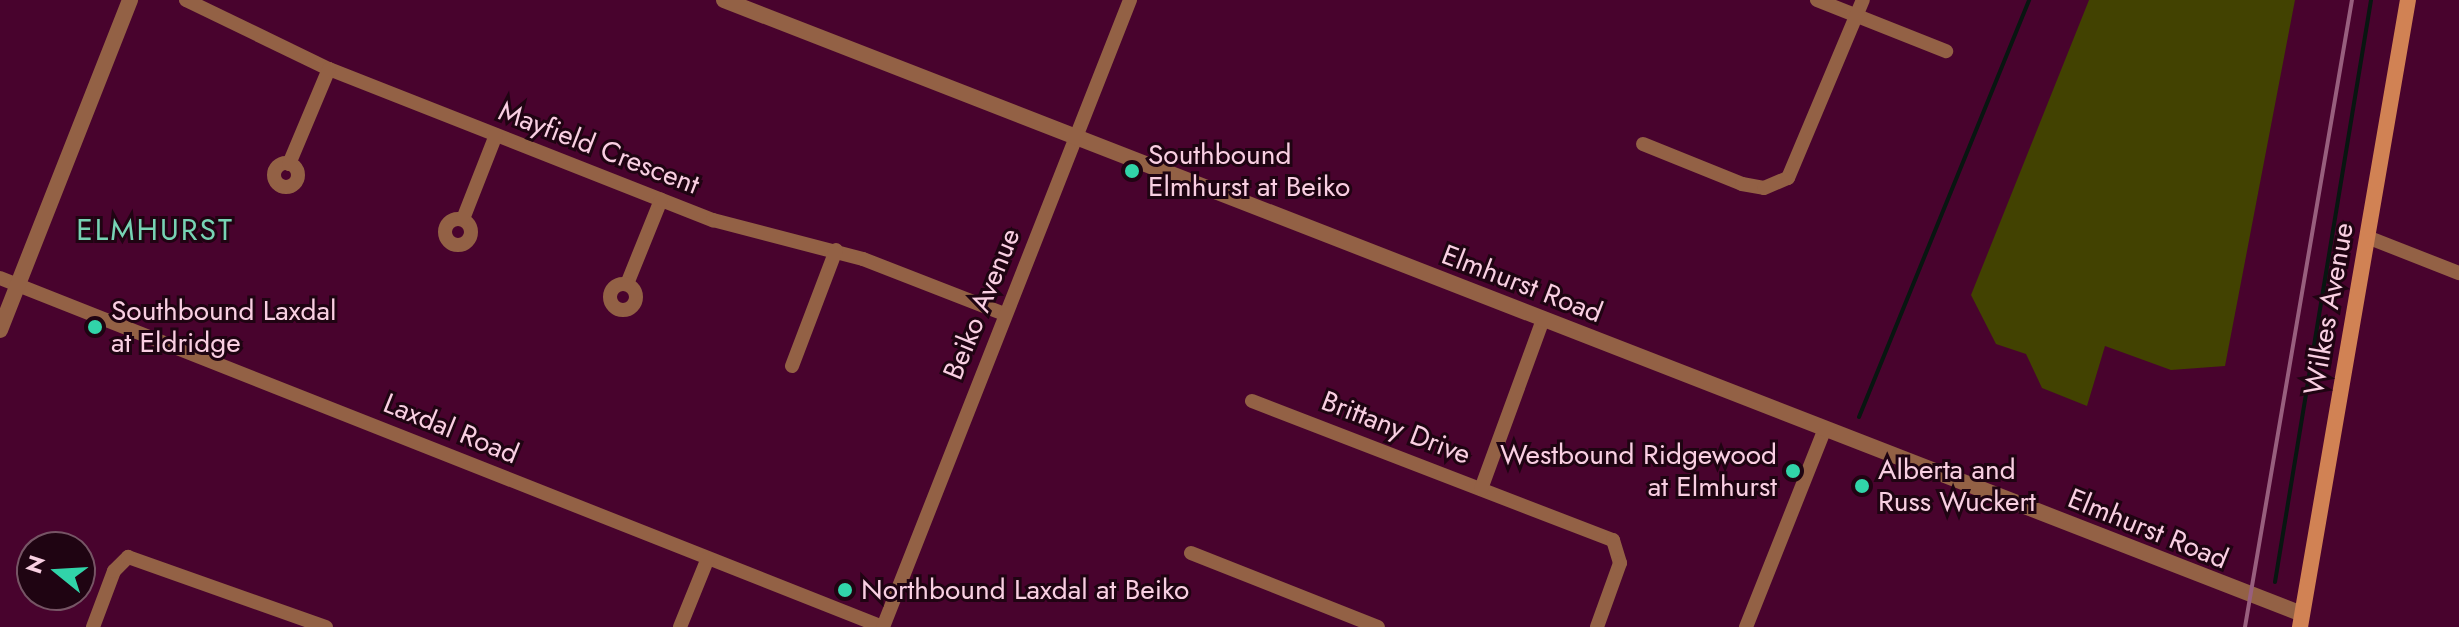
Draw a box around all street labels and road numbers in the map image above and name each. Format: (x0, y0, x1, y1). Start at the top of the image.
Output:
street label: Mayfield Crescent (494, 94, 704, 202)
street label: Wilkes Avenue (2297, 220, 2361, 398)
street label: Beiko Avenue (936, 223, 1028, 385)
street label: Elmhurst Road (1437, 238, 1607, 330)
street label: Brittany Drive (1317, 384, 1475, 472)
street label: Laxdal Road (379, 387, 523, 471)
street label: Elmhurst Road (2063, 482, 2233, 576)

